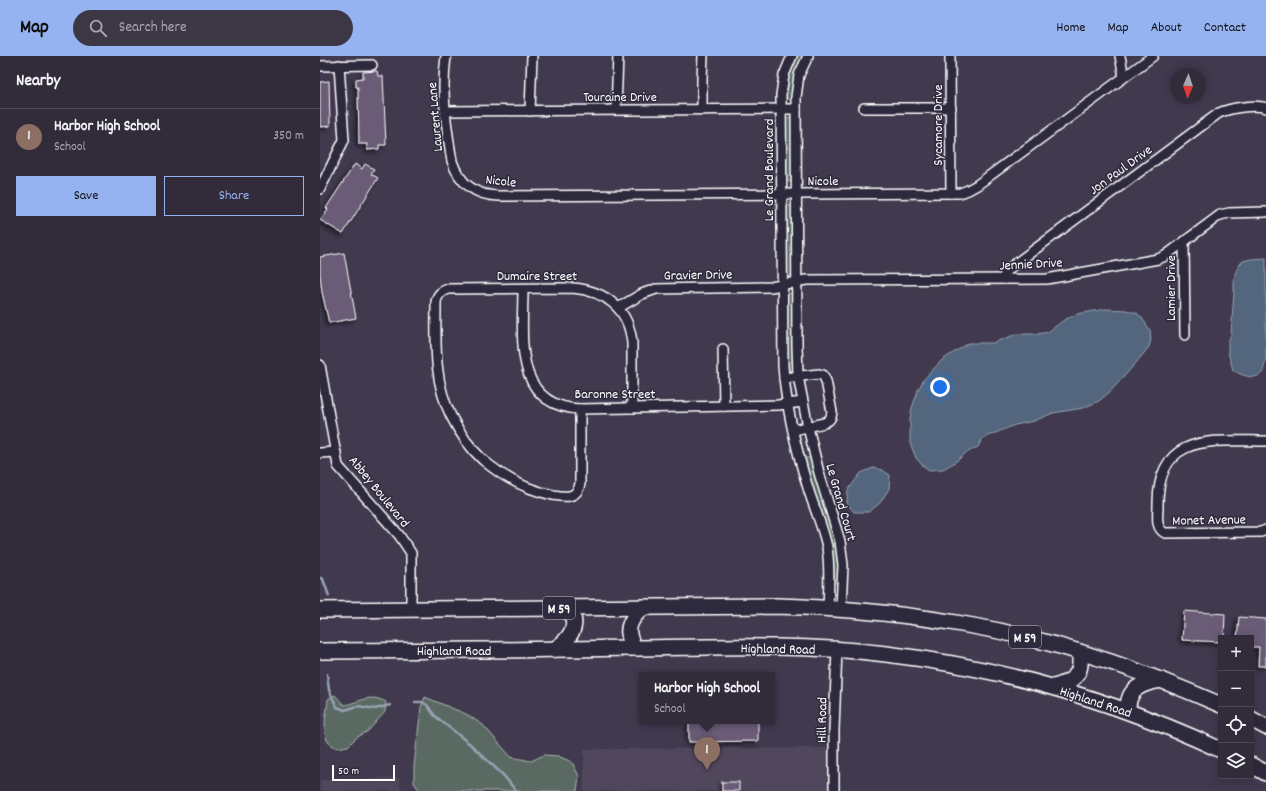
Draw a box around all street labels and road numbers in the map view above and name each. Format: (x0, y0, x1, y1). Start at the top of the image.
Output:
street label: Laurent Lane (423, 81, 449, 152)
street label: Sycamore Drive (929, 84, 949, 166)
street label: Touraine Drive (583, 88, 657, 108)
street label: Le Grand Boulevard (760, 119, 780, 221)
street label: Jon Paul Drive (1086, 141, 1157, 200)
street label: Nicole (484, 170, 517, 194)
street label: Nicole (808, 172, 838, 192)
street label: Jennie Drive (999, 253, 1063, 277)
street label: Lamier Drive (1162, 255, 1182, 321)
street label: Gravier Drive (663, 265, 733, 287)
street label: Dumaire Street (497, 267, 577, 287)
street label: Baronne Street (575, 385, 655, 405)
street label: Abbey Boulevard (343, 452, 414, 533)
street label: Le Grand Court (819, 461, 861, 544)
street label: Monet Avenue (1172, 510, 1246, 532)
road number: M 59 (543, 597, 575, 619)
road number: M 59 (1009, 626, 1041, 648)
street label: Highland Road (740, 639, 815, 661)
street label: Highland Road (417, 642, 491, 662)
street label: Highland Road (1057, 682, 1134, 724)
street label: Hill Road (813, 697, 833, 743)

